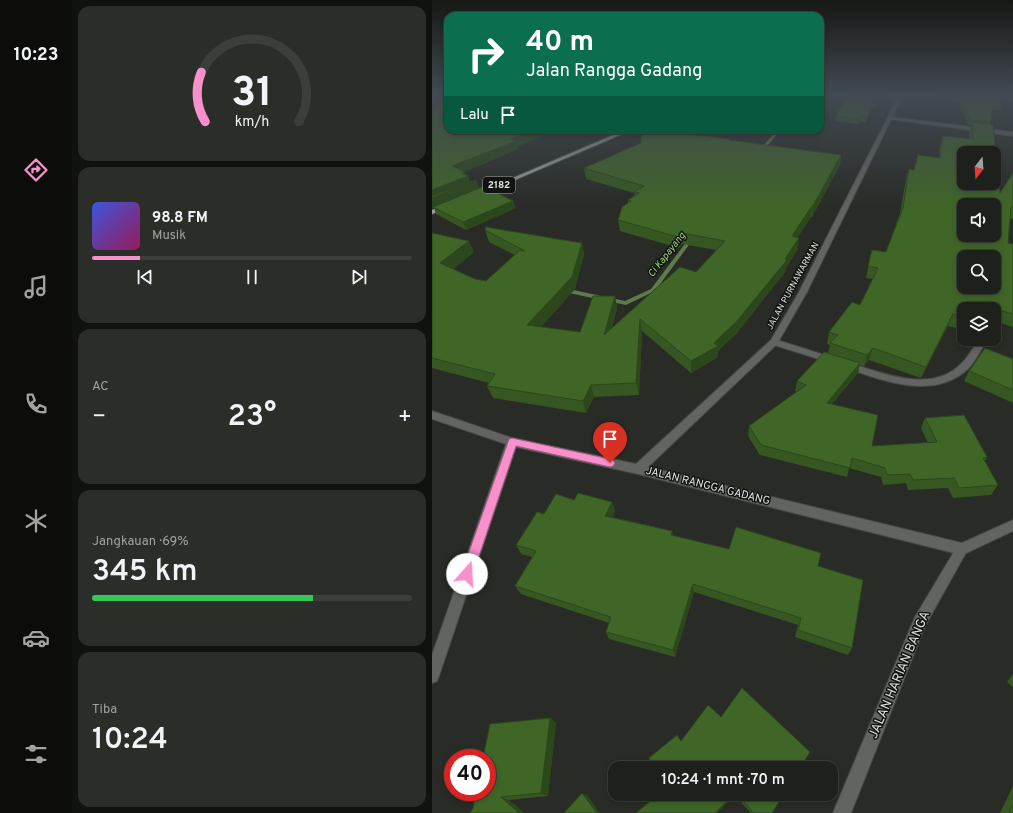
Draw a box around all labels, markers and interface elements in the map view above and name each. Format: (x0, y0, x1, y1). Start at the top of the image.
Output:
text: 40 m (526, 25, 594, 61)
icon: right (460, 28, 512, 80)
text: 10:23 (13, 44, 59, 67)
text: Jalan Rangga Gadang (526, 60, 702, 83)
text: 31 (231, 68, 273, 121)
icon: arrive (497, 104, 519, 126)
text: Lalu (460, 106, 489, 125)
text: km/h (235, 112, 269, 130)
north arrow (957, 146, 1001, 190)
map controls (957, 146, 1001, 346)
icon: directions (22, 156, 50, 184)
road number: 2182 (483, 177, 515, 193)
button: sound (957, 198, 1001, 242)
text: 98.8 FM (152, 209, 208, 228)
text: Musik (152, 228, 186, 244)
water label: Ci Kapayang (645, 229, 689, 280)
street label: JALAN PURNAWARMAN (764, 240, 822, 332)
button: search (957, 250, 1001, 294)
icon: previous (134, 266, 156, 288)
icon: pause (241, 266, 263, 288)
icon: next (348, 266, 370, 288)
icon: music (22, 273, 50, 301)
button: layers (957, 302, 1001, 346)
text: AC (92, 379, 109, 395)
icon: phone (22, 390, 50, 418)
text: 23° (228, 399, 276, 436)
text: − (92, 404, 106, 431)
text: + (398, 404, 412, 431)
pin (593, 422, 627, 463)
icon: arrive (599, 428, 621, 450)
street label: JALAN RANGGA GADANG (644, 464, 772, 508)
icon: climate (22, 507, 50, 535)
text: Jangkauan · 69% (92, 534, 189, 550)
position arrow (446, 553, 488, 595)
text: 345 km (92, 554, 197, 591)
street label: JALAN HARIAN BANGA (866, 609, 934, 741)
icon: car (22, 624, 50, 652)
text: Tiba (92, 702, 117, 718)
text: 10:24 (92, 722, 168, 759)
icon: filters (22, 740, 50, 768)
speed limit sign: 40 (444, 749, 496, 801)
text: 10:24 · 1 mnt · 70 m (661, 771, 785, 790)

